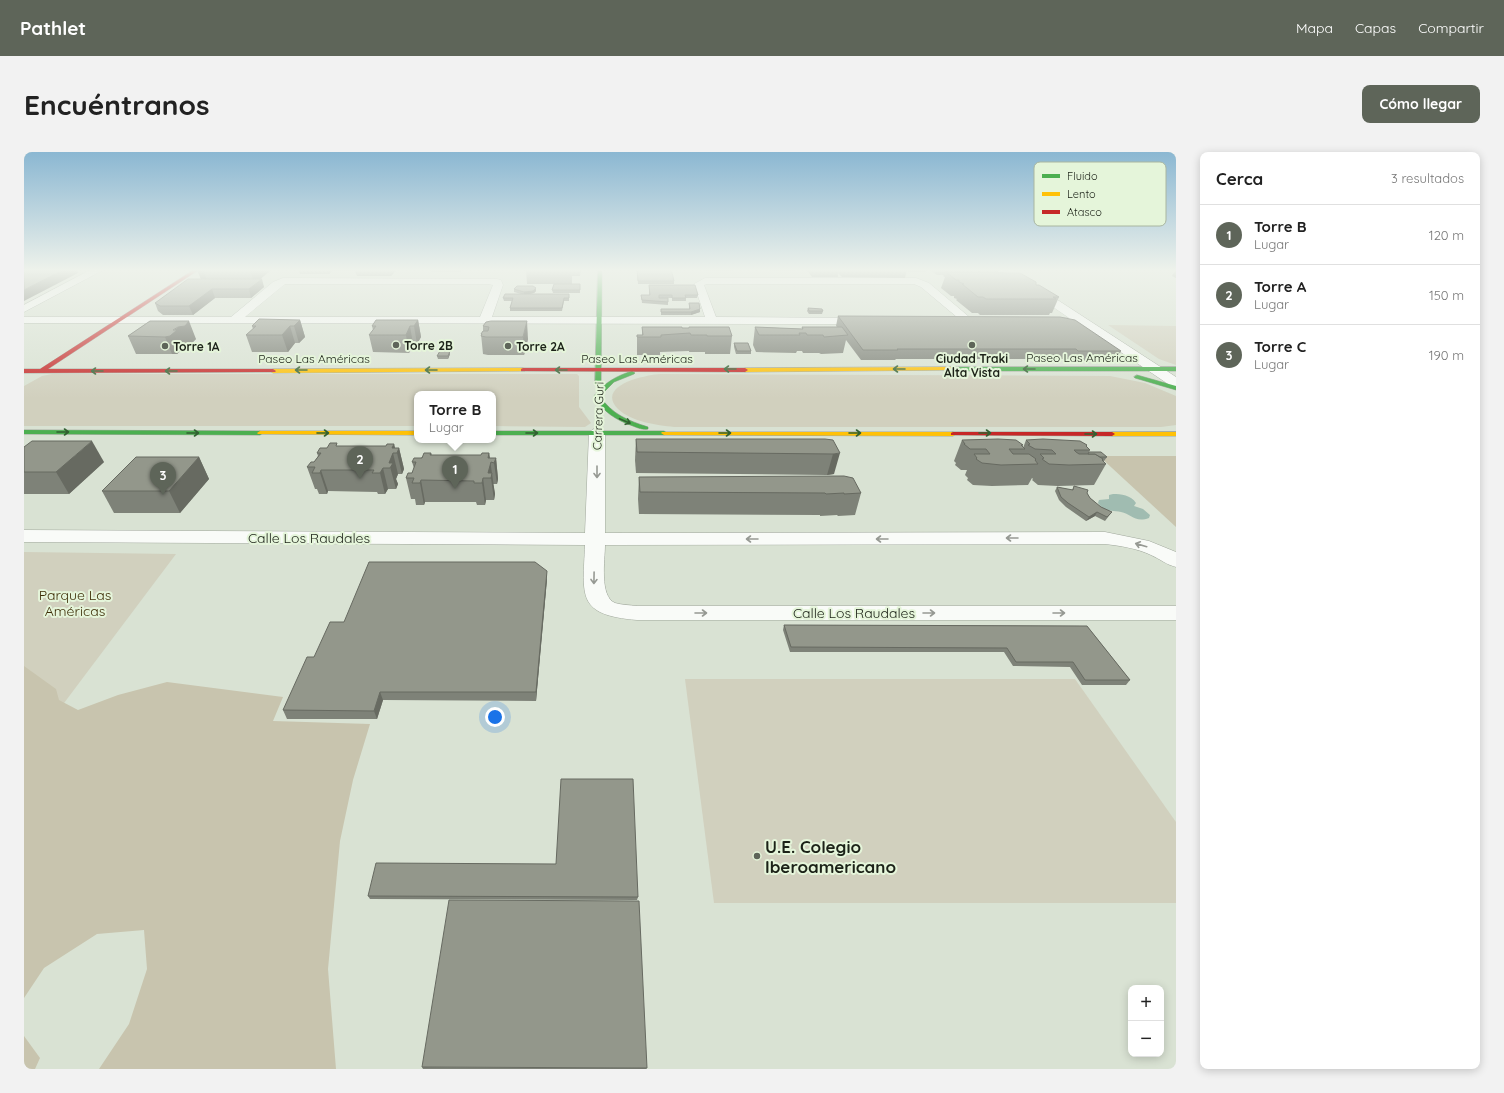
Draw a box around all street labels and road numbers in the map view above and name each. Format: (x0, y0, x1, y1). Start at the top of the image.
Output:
street label: Paseo Las Américas (1026, 350, 1138, 365)
street label: Paseo Las Américas (258, 351, 370, 366)
street label: Paseo Las Américas (581, 351, 693, 366)
street label: Carrera Guri (589, 382, 607, 450)
street label: Calle Los Raudales (248, 529, 370, 547)
street label: Calle Los Raudales (793, 604, 915, 622)

